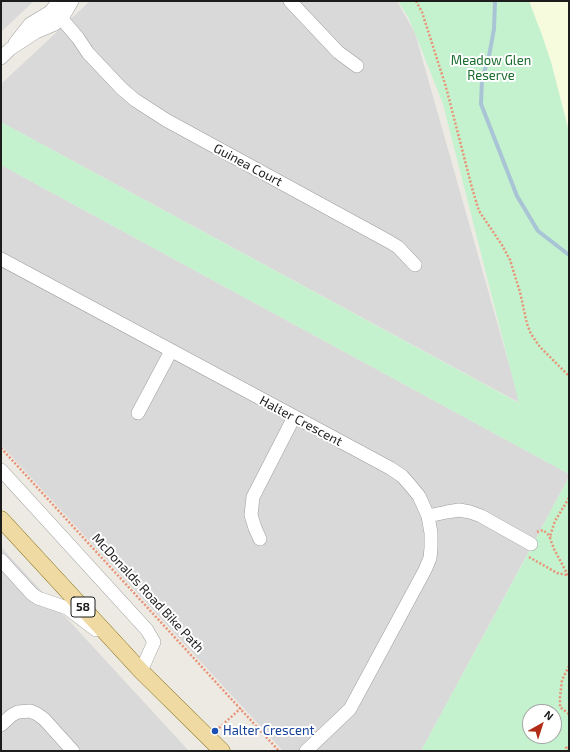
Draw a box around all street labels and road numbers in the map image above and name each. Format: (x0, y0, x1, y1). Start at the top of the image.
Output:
street label: Guinea Court (211, 140, 285, 190)
street label: Halter Crescent (257, 393, 345, 449)
street label: McDonalds Road Bike Path (89, 530, 207, 656)
road number: 58 (71, 597, 95, 617)

